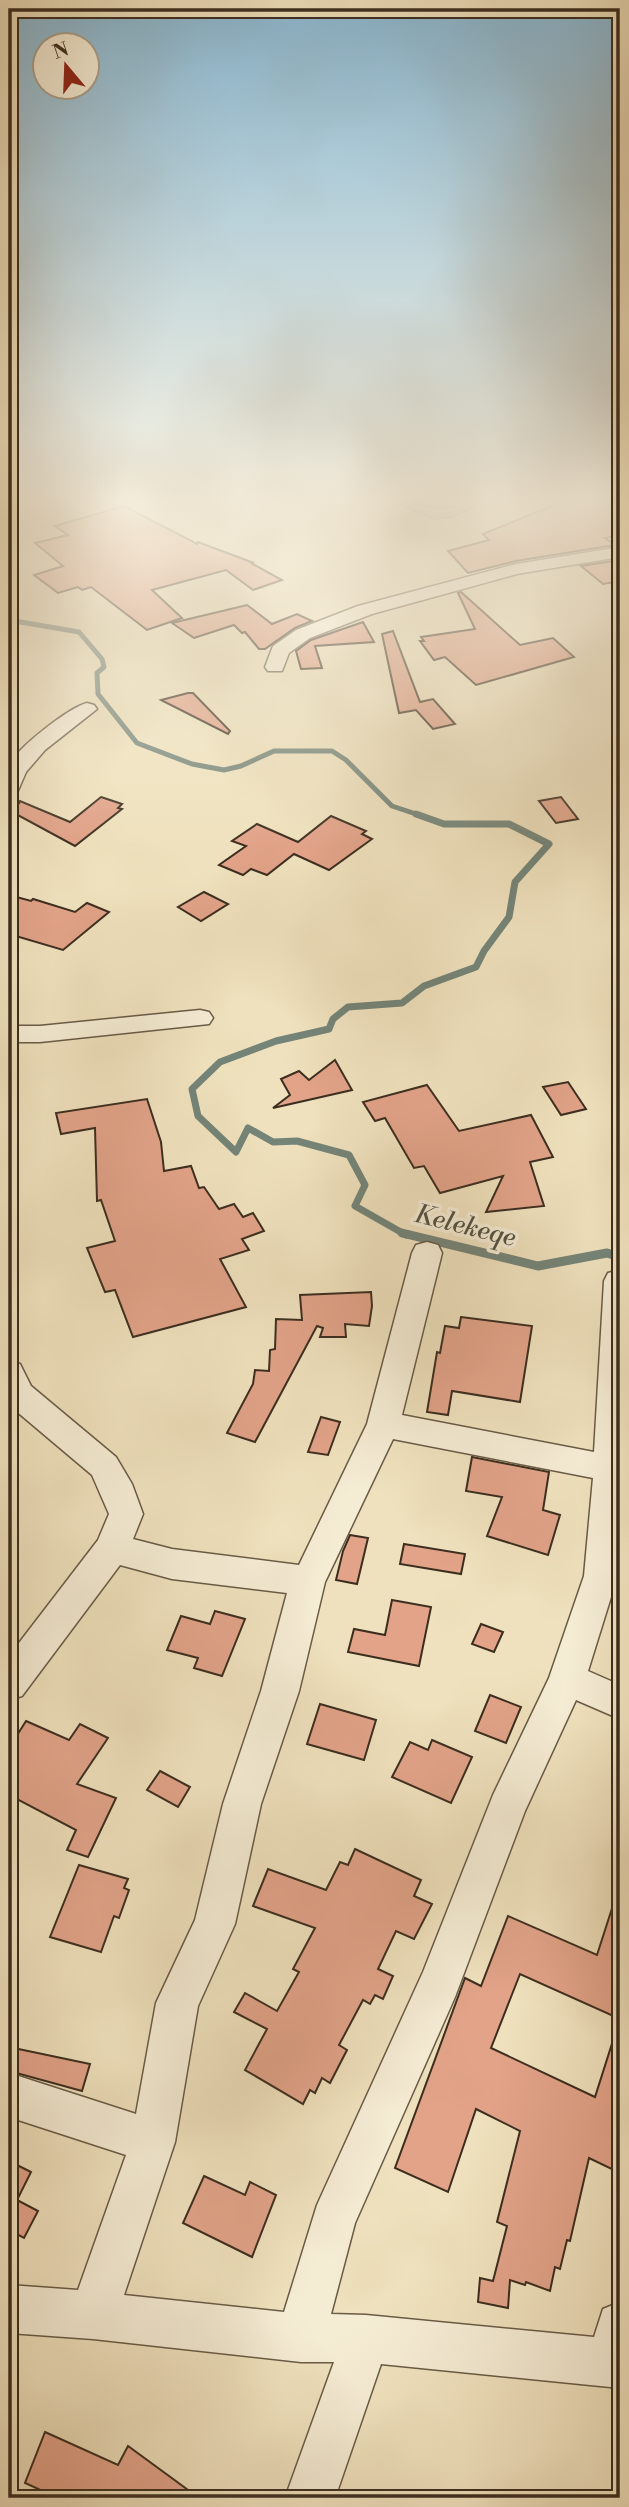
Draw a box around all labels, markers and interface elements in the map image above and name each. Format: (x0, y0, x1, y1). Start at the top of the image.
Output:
north arrow (32, 32, 102, 102)
text: N (50, 37, 72, 65)
water label: Kelekeqe (411, 1198, 519, 1254)

